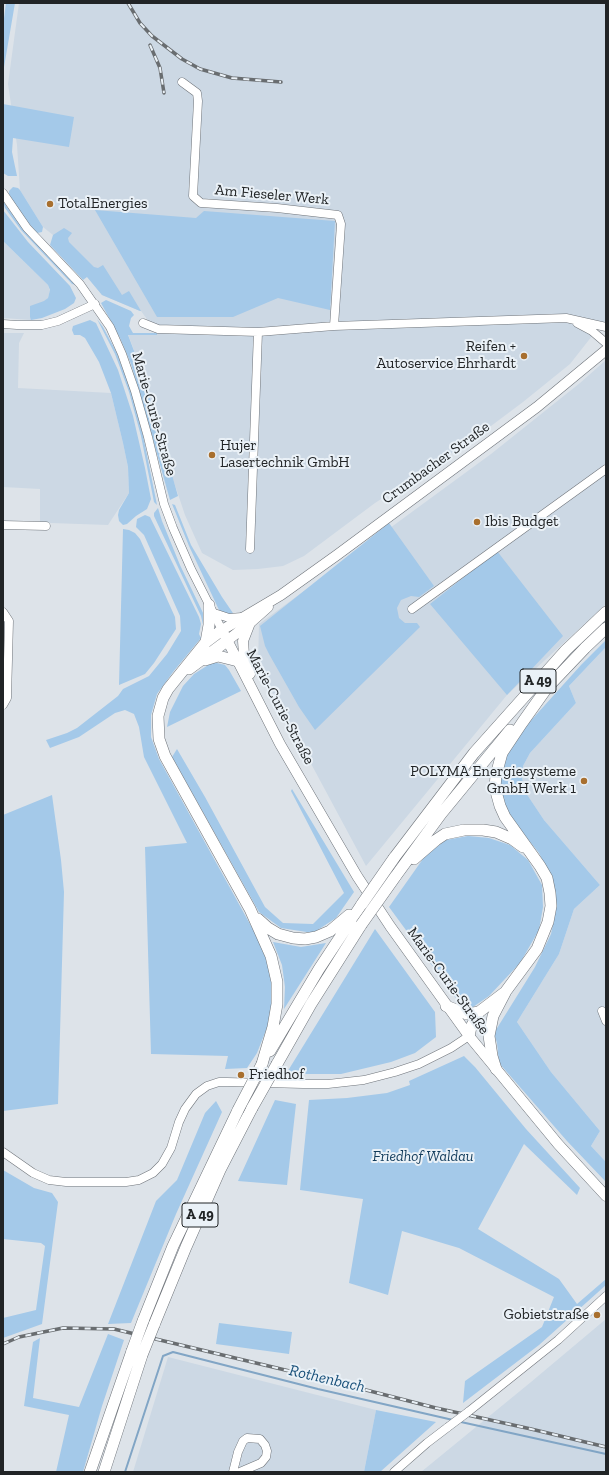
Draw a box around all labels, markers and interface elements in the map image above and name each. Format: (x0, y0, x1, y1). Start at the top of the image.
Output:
street label: Am Fieseler Werk (214, 181, 330, 209)
place label: TotalEnergies (58, 195, 148, 213)
marker: TotalEnergies (45, 199, 55, 209)
place label: Reifen + Autoservice Ehrhardt (377, 338, 516, 373)
street label: Marie-Curie-Straße (128, 350, 180, 478)
marker: Reifen + Autoservice Ehrhardt (519, 351, 529, 361)
street label: Crumbacher Straße (379, 418, 493, 508)
place label: Hujer Lasertechnik GmbH (220, 437, 350, 472)
marker: Hujer Lasertechnik GmbH (207, 450, 217, 460)
place label: Ibis Budget (485, 513, 559, 531)
marker: Ibis Budget (472, 517, 482, 527)
street label: Marie-Curie-Straße (242, 646, 318, 768)
road number: A 49 (520, 669, 556, 693)
place label: POLYMA Energiesysteme GmbH Werk 1 (410, 763, 576, 798)
marker: POLYMA Energiesysteme GmbH Werk 1 (579, 776, 589, 786)
street label: Marie-Curie-Straße (403, 924, 493, 1038)
place label: Friedhof (249, 1066, 304, 1084)
marker: Friedhof (236, 1070, 246, 1080)
park label: Friedhof Waldau (372, 1148, 474, 1166)
road number: A 49 (182, 1203, 218, 1227)
place label: Gobietstraße (504, 1306, 589, 1324)
marker: Gobietstraße (592, 1310, 602, 1320)
water label: Rothenbach (287, 1361, 367, 1397)

